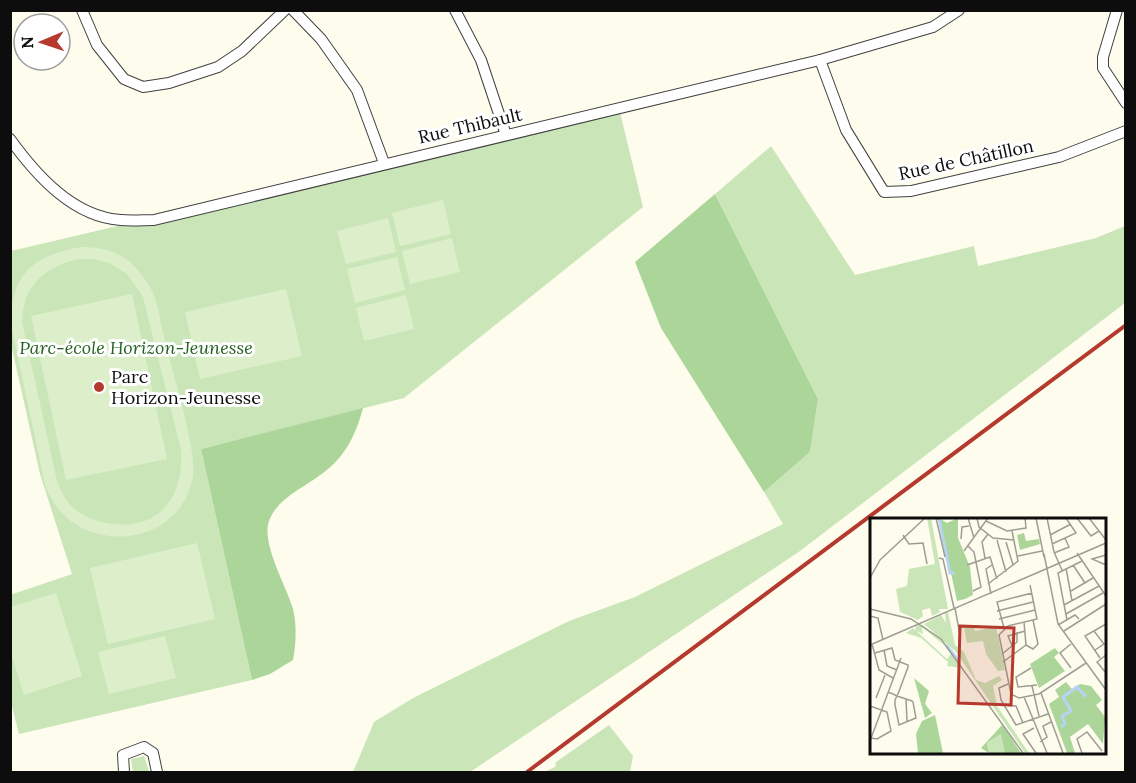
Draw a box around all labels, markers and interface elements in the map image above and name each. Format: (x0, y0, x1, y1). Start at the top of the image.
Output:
north arrow (12, 12, 72, 72)
text: N (17, 36, 37, 49)
street label: Rue Thibault (416, 102, 524, 149)
street label: Rue de Châtillon (896, 134, 1036, 185)
park label: Parc-école Horizon-Jeunesse (19, 336, 253, 359)
place label: Parc Horizon-Jeunesse (111, 365, 261, 409)
marker: Parc Horizon-Jeunesse (92, 380, 106, 394)
inset map (870, 518, 1106, 753)

